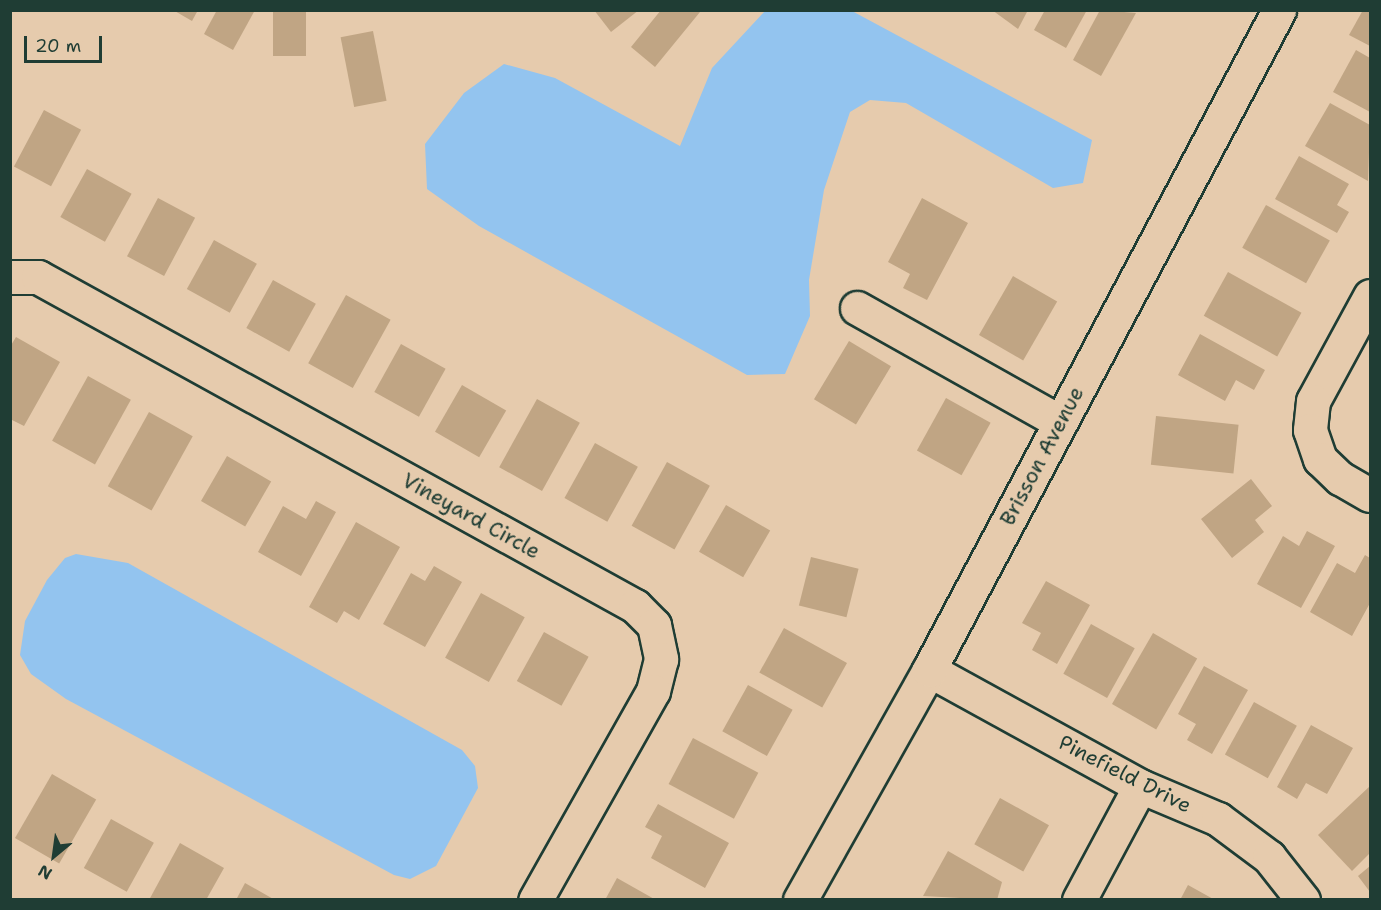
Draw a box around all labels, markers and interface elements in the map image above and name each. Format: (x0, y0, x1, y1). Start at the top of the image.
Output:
scale bar (27, 24, 105, 62)
text: 20 m (35, 34, 81, 58)
street label: Brisson Avenue (995, 382, 1089, 530)
street label: Vineyard Circle (398, 468, 544, 564)
street label: Pinefield Drive (1054, 730, 1196, 818)
north arrow (24, 826, 84, 886)
text: N (34, 860, 56, 884)

